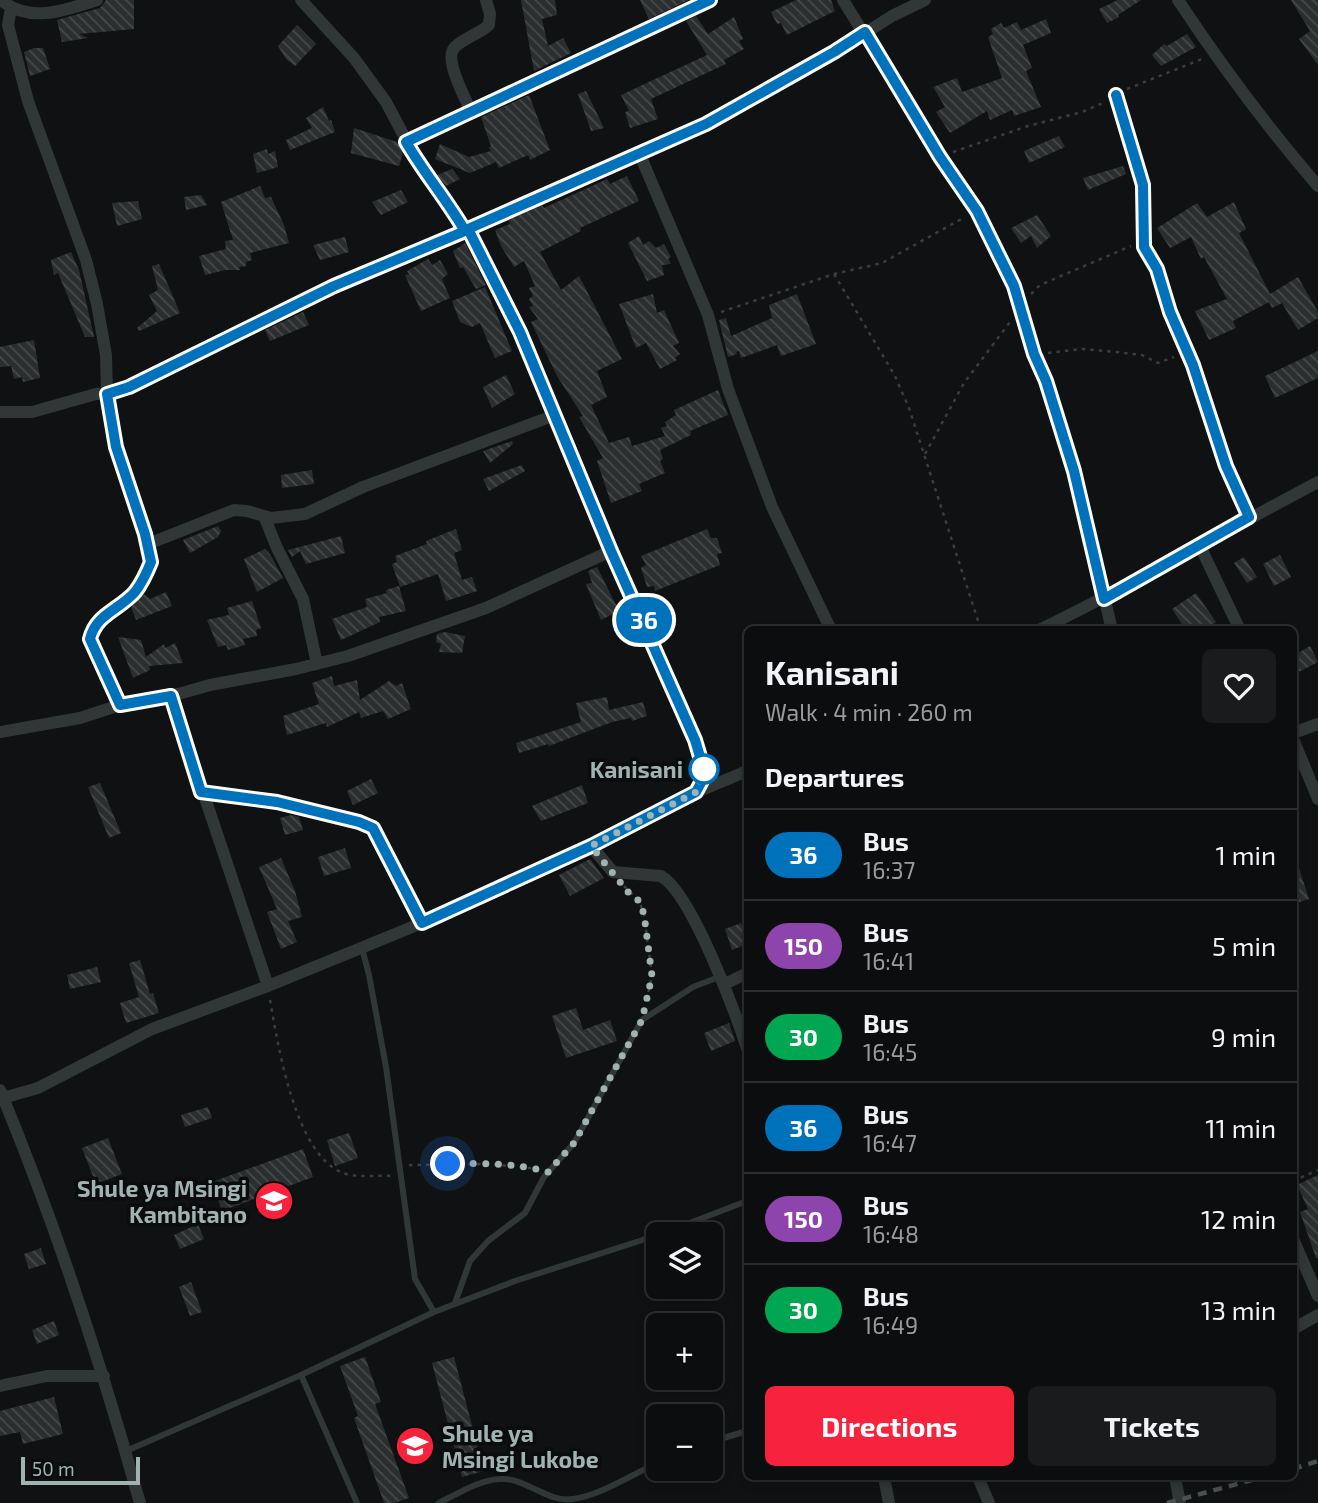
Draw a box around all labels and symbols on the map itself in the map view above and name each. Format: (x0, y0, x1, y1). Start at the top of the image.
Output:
line badge: 36 (612, 597, 676, 643)
marker: Kanisani (689, 754, 719, 784)
place label: Kanisani (590, 755, 683, 783)
your location (430, 1146, 465, 1181)
place label: Shule ya Msingi Kambitano (77, 1174, 247, 1228)
school or university icon: Shule ya Msingi Kambitano (253, 1180, 295, 1222)
place label: Shule ya Msingi Lukobe (442, 1419, 599, 1473)
school or university icon: Shule ya Msingi Lukobe (394, 1425, 436, 1467)
scale bar (21, 1454, 140, 1486)

